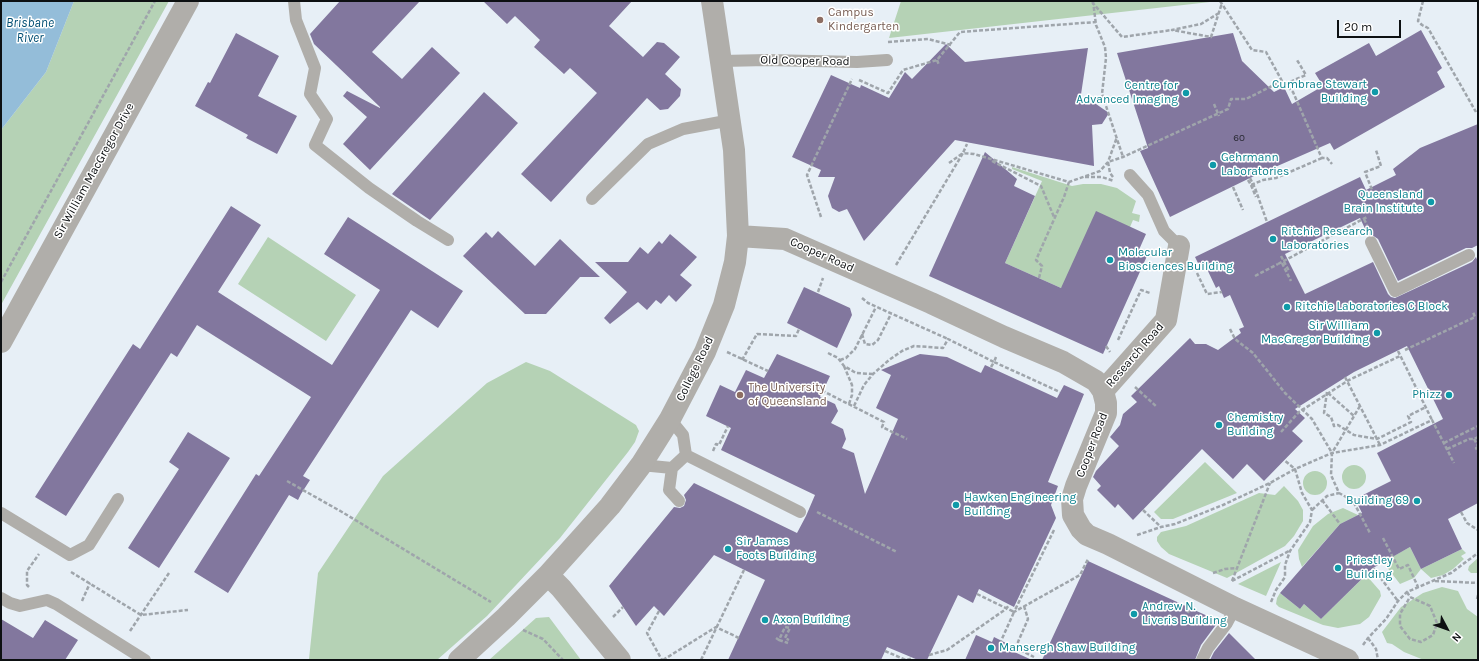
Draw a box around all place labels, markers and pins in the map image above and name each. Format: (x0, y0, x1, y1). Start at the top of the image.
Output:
place label: Campus Kindergarten (828, 6, 899, 34)
marker: Campus Kindergarten (815, 15, 825, 25)
place label: Cumbrae Stewart Building (1272, 78, 1367, 106)
place label: Centre for Advanced Imaging (1076, 79, 1178, 107)
marker: Cumbrae Stewart Building (1370, 87, 1380, 97)
marker: Centre for Advanced Imaging (1181, 88, 1191, 98)
place label: Gehrmann Laboratories (1221, 151, 1289, 179)
marker: Gehrmann Laboratories (1208, 160, 1218, 170)
place label: Queensland Brain Institute (1343, 188, 1423, 216)
marker: Queensland Brain Institute (1426, 197, 1436, 207)
place label: Ritchie Research Laboratories (1281, 225, 1373, 253)
marker: Ritchie Research Laboratories (1268, 234, 1278, 244)
place label: Molecular Biosciences Building (1118, 246, 1233, 274)
marker: Molecular Biosciences Building (1105, 255, 1115, 265)
place label: Ritchie Laboratories C Block (1295, 300, 1448, 314)
marker: Ritchie Laboratories C Block (1282, 302, 1292, 312)
place label: Sir William MacGregor Building (1261, 319, 1369, 347)
marker: Sir William MacGregor Building (1372, 328, 1382, 338)
place label: The University of Queensland (748, 381, 827, 409)
place label: Phizz (1412, 388, 1441, 402)
marker: The University of Queensland (735, 390, 745, 400)
marker: Phizz (1444, 390, 1454, 400)
place label: Chemistry Building (1227, 411, 1283, 439)
marker: Chemistry Building (1214, 420, 1224, 430)
place label: Hawken Engineering Building (964, 491, 1076, 519)
place label: Building 69 (1346, 494, 1409, 508)
marker: Building 69 (1412, 496, 1422, 506)
marker: Hawken Engineering Building (951, 500, 961, 510)
place label: Sir James Foots Building (736, 535, 815, 563)
marker: Sir James Foots Building (723, 544, 733, 554)
place label: Priestley Building (1346, 554, 1393, 582)
marker: Priestley Building (1333, 563, 1343, 573)
place label: Andrew N. Liveris Building (1142, 600, 1227, 628)
marker: Andrew N. Liveris Building (1129, 609, 1139, 619)
place label: Axon Building (773, 613, 849, 627)
marker: Axon Building (760, 615, 770, 625)
place label: Mansergh Shaw Building (999, 641, 1135, 655)
marker: Mansergh Shaw Building (986, 643, 996, 653)

